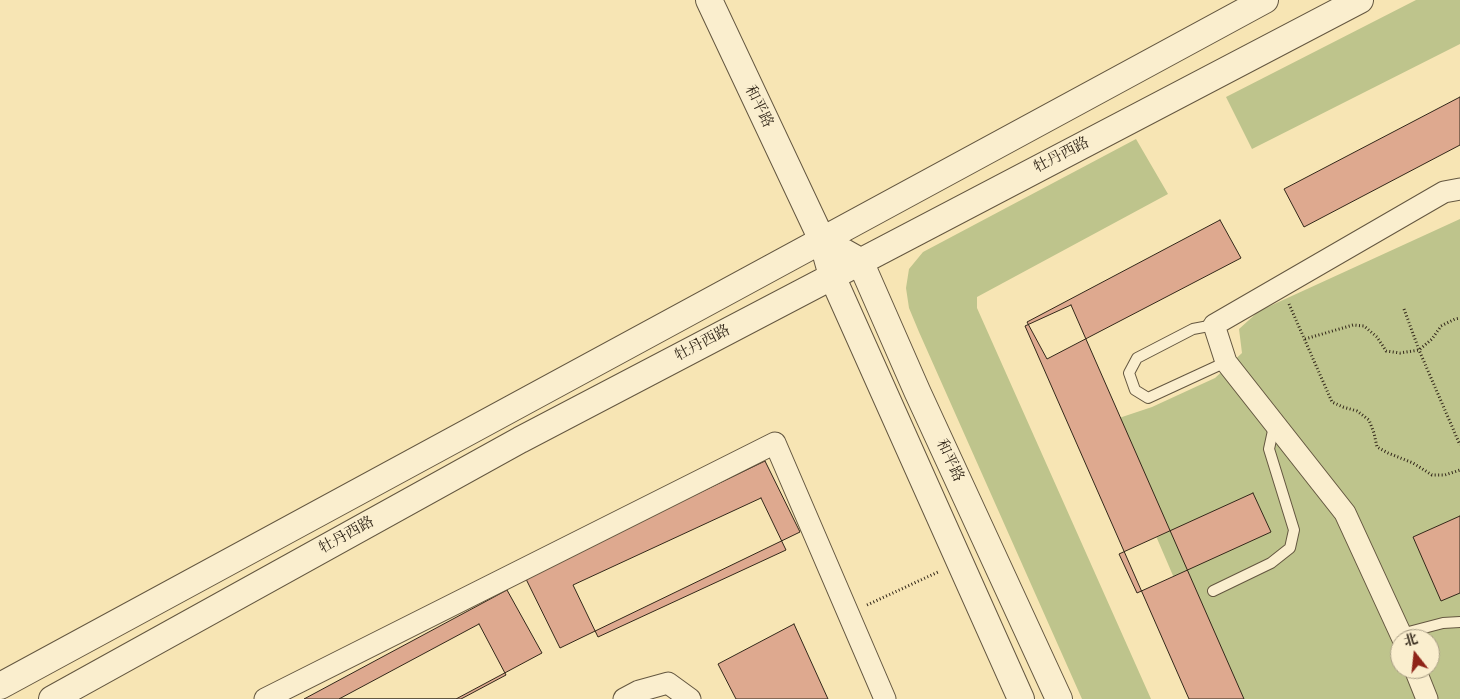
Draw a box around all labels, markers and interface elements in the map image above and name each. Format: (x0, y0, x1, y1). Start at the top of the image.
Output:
street label: 和平路 (740, 83, 776, 131)
street label: 牡丹西路 (1031, 134, 1093, 178)
street label: 牡丹西路 (672, 322, 734, 366)
street label: 和平路 (931, 437, 967, 485)
street label: 牡丹西路 (316, 514, 378, 558)
north arrow (1390, 629, 1440, 679)
text: 北 (1402, 630, 1420, 651)

